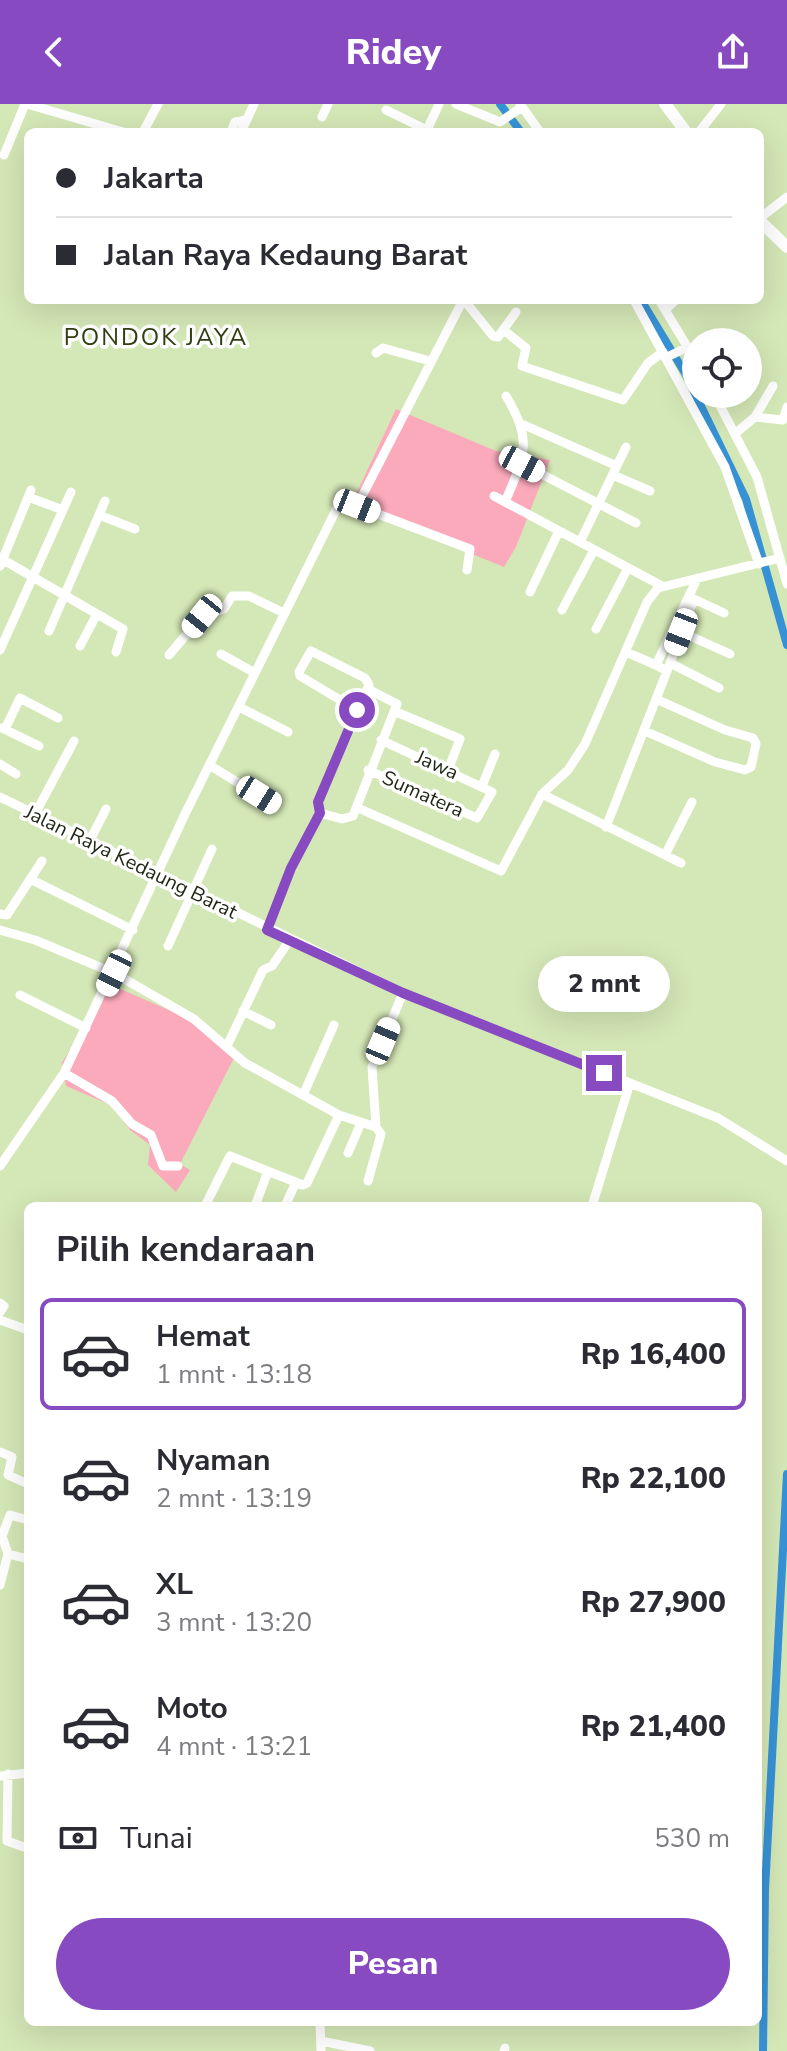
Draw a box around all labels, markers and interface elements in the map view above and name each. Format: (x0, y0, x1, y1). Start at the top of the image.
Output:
text: Ridey (346, 28, 441, 77)
icon: back (32, 30, 76, 74)
icon: share (711, 30, 755, 74)
text: Jakarta (104, 158, 204, 199)
text: Jalan Raya Kedaung Barat (104, 235, 467, 276)
district label: PONDOK JAYA (64, 321, 248, 353)
map controls (682, 328, 762, 408)
button: locate (682, 328, 762, 408)
car (495, 442, 549, 486)
car (330, 486, 384, 526)
car (178, 590, 226, 642)
car (661, 605, 701, 659)
route start (339, 692, 375, 728)
street label: Jawa (410, 743, 463, 786)
street label: Sumatera (378, 764, 468, 824)
car (232, 772, 286, 818)
street label: Jalan Raya Kedaung Barat (19, 798, 243, 926)
car (93, 946, 135, 1000)
callout: 2 mnt (538, 957, 670, 1013)
text: 2 mnt (568, 966, 640, 1001)
car (363, 1014, 403, 1068)
route end (586, 1055, 622, 1091)
text: Pilih kendaraan (56, 1225, 315, 1274)
text: Hemat (156, 1316, 250, 1357)
icon: car (60, 1318, 132, 1390)
text: Rp 16,400 (581, 1334, 726, 1375)
text: 1 mnt · 13:18 (156, 1357, 312, 1392)
text: Nyaman (156, 1440, 271, 1481)
icon: car (60, 1442, 132, 1514)
text: Rp 22,100 (581, 1458, 726, 1499)
text: 2 mnt · 13:19 (156, 1481, 312, 1516)
text: XL (156, 1564, 193, 1605)
icon: car (60, 1566, 132, 1638)
text: Rp 27,900 (581, 1582, 726, 1623)
text: 3 mnt · 13:20 (156, 1605, 312, 1640)
text: Moto (156, 1688, 228, 1729)
icon: car (60, 1690, 132, 1762)
text: Rp 21,400 (581, 1706, 726, 1747)
text: 4 mnt · 13:21 (156, 1729, 312, 1764)
icon: cash (56, 1816, 100, 1860)
text: Tunai (120, 1818, 193, 1859)
text: 530 m (654, 1821, 730, 1856)
button: Pesan (56, 1918, 730, 2010)

